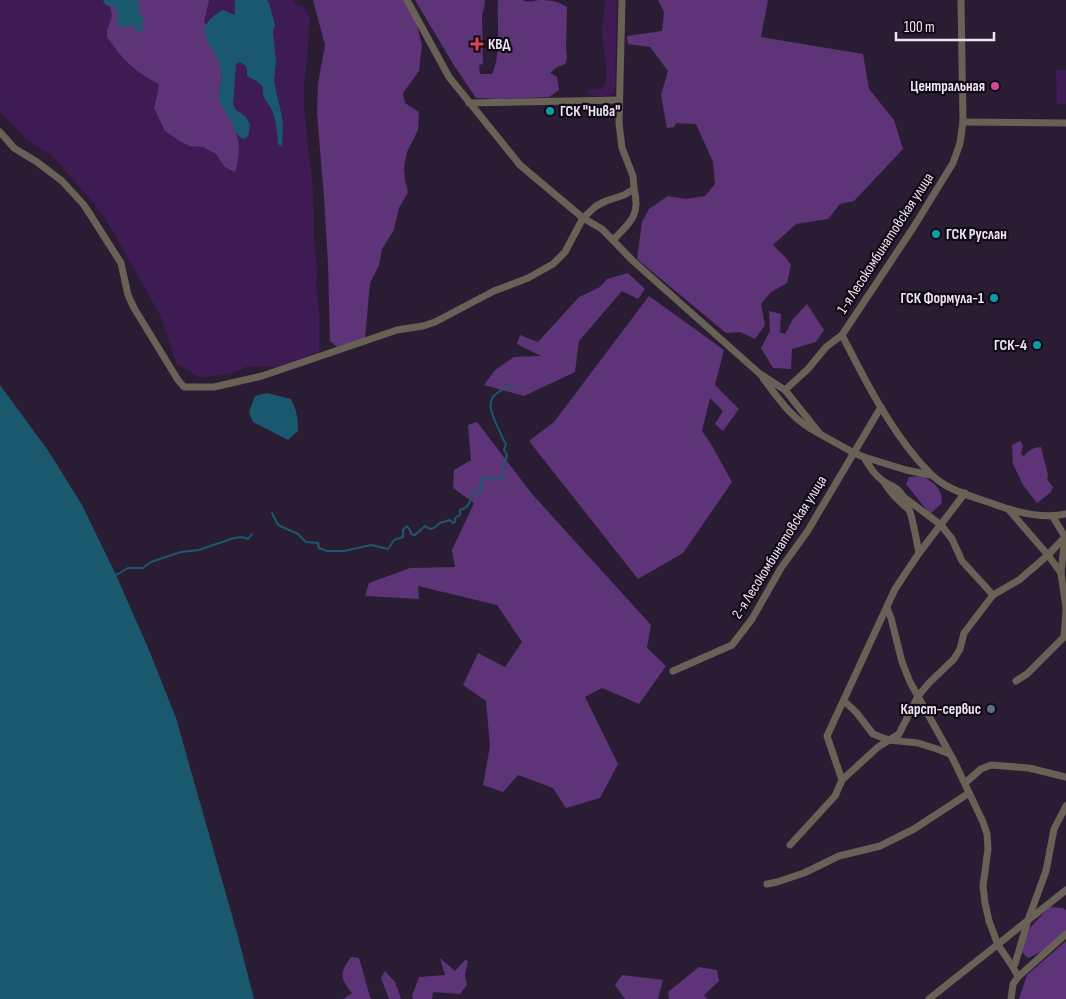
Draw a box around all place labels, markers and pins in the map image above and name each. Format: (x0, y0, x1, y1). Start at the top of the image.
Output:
place label: КВД (488, 35, 510, 54)
marker: КВД (470, 37, 484, 51)
place label: Центральная (910, 77, 985, 96)
marker: Центральная (989, 80, 1001, 92)
place label: ГСК "Нива" (560, 102, 620, 121)
marker: ГСК "Нива" (544, 105, 556, 117)
place label: ГСК Руслан (946, 225, 1007, 244)
marker: ГСК Руслан (930, 228, 942, 240)
place label: ГСК Формула-1 (901, 289, 984, 308)
marker: ГСК Формула-1 (988, 292, 1000, 304)
place label: ГСК-4 (994, 336, 1027, 355)
marker: ГСК-4 (1031, 339, 1043, 351)
place label: Карст-сервис (901, 700, 981, 719)
marker: Карст-сервис (985, 703, 997, 715)

